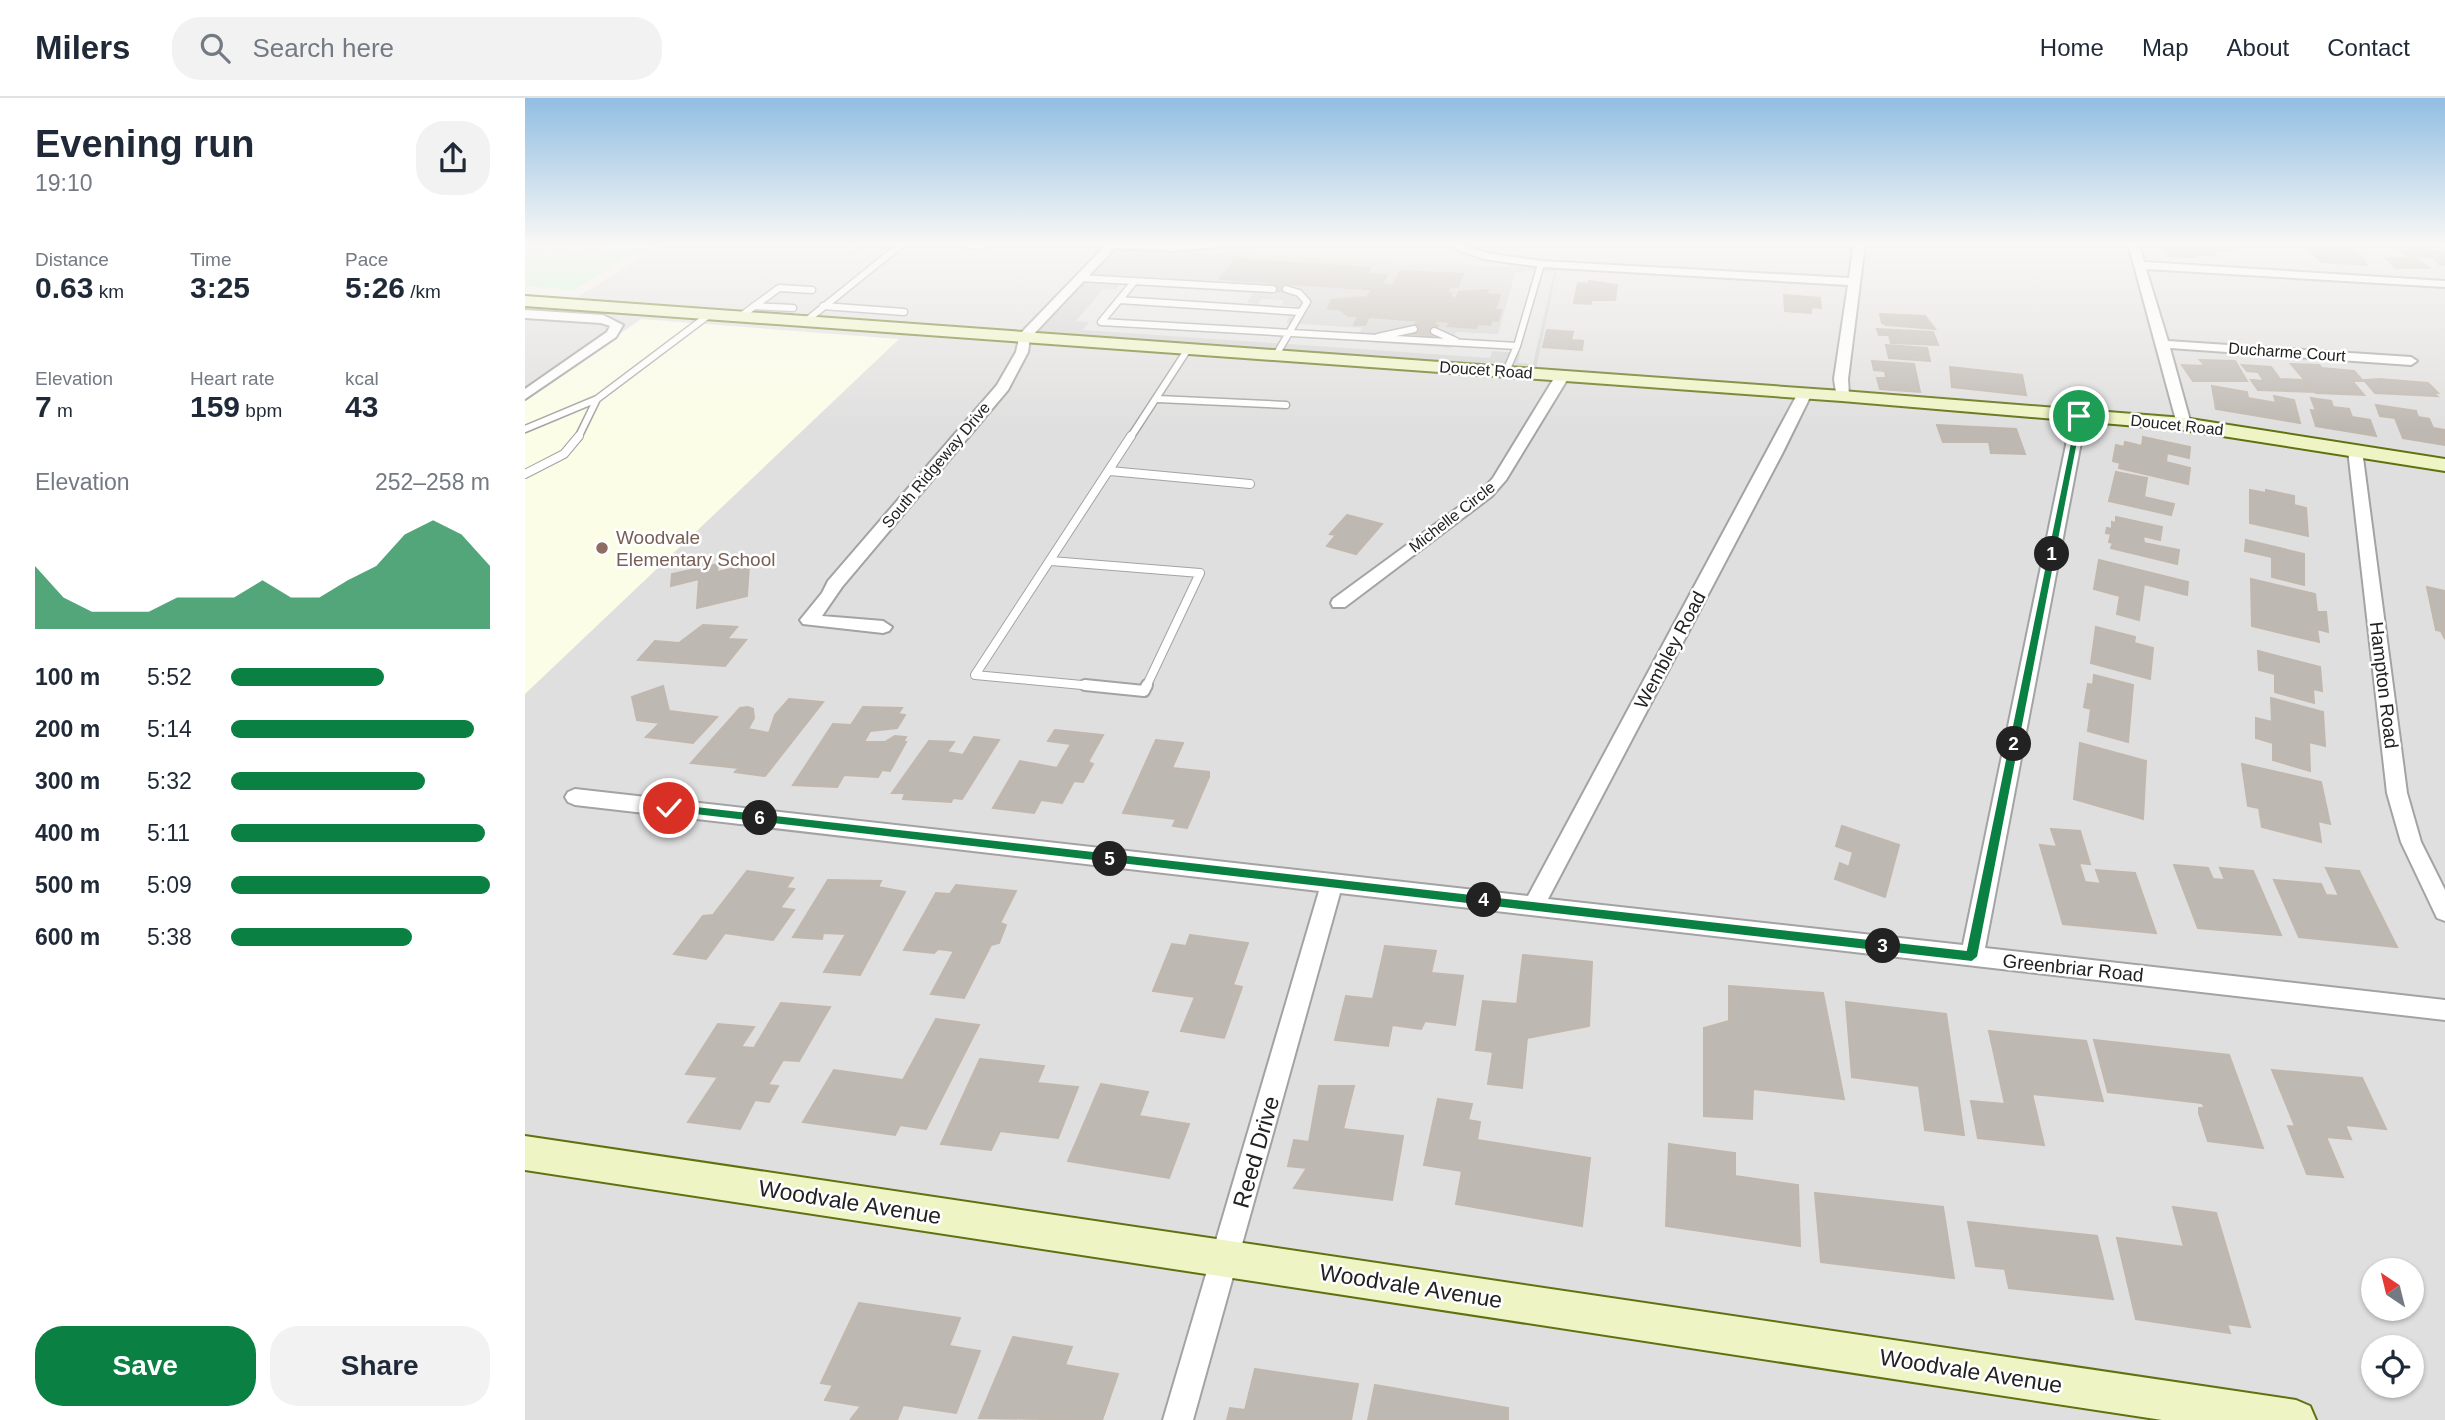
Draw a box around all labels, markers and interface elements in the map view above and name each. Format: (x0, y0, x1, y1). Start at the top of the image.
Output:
search box (172, 17, 662, 80)
text: Milers (35, 29, 130, 66)
icon: search (196, 29, 234, 67)
text: Search here (252, 33, 394, 63)
text: Home (2040, 34, 2104, 61)
text: Map (2142, 34, 2189, 61)
text: About (2227, 34, 2289, 61)
text: Contact (2327, 34, 2410, 61)
button: share (416, 121, 490, 195)
text: Evening run (35, 123, 255, 165)
text: 19:10 (35, 170, 93, 196)
text: Distance (35, 249, 109, 270)
text: Time (190, 249, 232, 270)
text: Pace (345, 249, 388, 270)
text: 0.63 (35, 271, 93, 304)
text: 3:25 (190, 271, 250, 304)
text: 5:26 (345, 271, 405, 304)
text: km (93, 281, 124, 302)
text: /km (405, 281, 441, 302)
street label: Ducharme Court (2228, 339, 2347, 365)
street label: Doucet Road (1439, 358, 1533, 382)
text: Elevation (35, 368, 113, 389)
text: Heart rate (190, 368, 274, 389)
text: kcal (345, 368, 379, 389)
pin (2049, 386, 2109, 446)
text: 7 (35, 390, 52, 423)
text: 159 (190, 390, 240, 423)
text: 43 (345, 390, 378, 423)
icon: arrive (2060, 397, 2098, 435)
street label: South Ridgeway Drive (879, 399, 993, 531)
text: m (52, 400, 73, 421)
text: bpm (240, 400, 282, 421)
street label: Doucet Road (2130, 412, 2224, 438)
text: Elevation (35, 469, 130, 495)
text: 252–258 m (375, 469, 490, 495)
street label: Michelle Circle (1406, 478, 1498, 556)
place label: Woodvale Elementary School (616, 527, 775, 570)
pin: 1 (2035, 536, 2069, 572)
marker: Woodvale Elementary School (594, 540, 610, 556)
text: 1 (2046, 543, 2057, 564)
street label: Wembley Road (1630, 588, 1710, 712)
street label: Hampton Road (2366, 620, 2402, 750)
text: 100 m (35, 664, 100, 690)
text: 5:52 (147, 664, 192, 690)
text: 200 m (35, 716, 100, 742)
text: 5:14 (147, 716, 192, 742)
pin: 2 (1997, 726, 2031, 762)
text: 2 (2008, 733, 2019, 754)
text: 300 m (35, 768, 100, 794)
text: 5:32 (147, 768, 192, 794)
pin (639, 778, 699, 838)
icon: check (650, 789, 688, 827)
pin: 6 (743, 800, 777, 836)
text: 6 (754, 807, 765, 828)
text: 400 m (35, 820, 100, 846)
text: 5:11 (147, 820, 190, 846)
pin: 5 (1093, 842, 1127, 876)
text: 5 (1104, 848, 1115, 869)
text: 500 m (35, 872, 100, 898)
text: 5:09 (147, 872, 192, 898)
pin: 4 (1467, 882, 1501, 918)
text: 4 (1478, 889, 1489, 910)
text: 600 m (35, 924, 100, 950)
text: 5:38 (147, 924, 192, 950)
pin: 3 (1865, 928, 1901, 964)
text: 3 (1877, 935, 1888, 956)
street label: Greenbriar Road (2002, 950, 2144, 986)
street label: Reed Drive (1228, 1093, 1284, 1211)
street label: Woodvale Avenue (757, 1175, 943, 1229)
north arrow (2361, 1258, 2424, 1321)
map controls (2361, 1258, 2424, 1398)
street label: Woodvale Avenue (1318, 1259, 1504, 1313)
button: Save (35, 1326, 256, 1406)
button: Share (270, 1326, 490, 1406)
button: locate (2361, 1335, 2424, 1398)
street label: Woodvale Avenue (1878, 1344, 2064, 1398)

